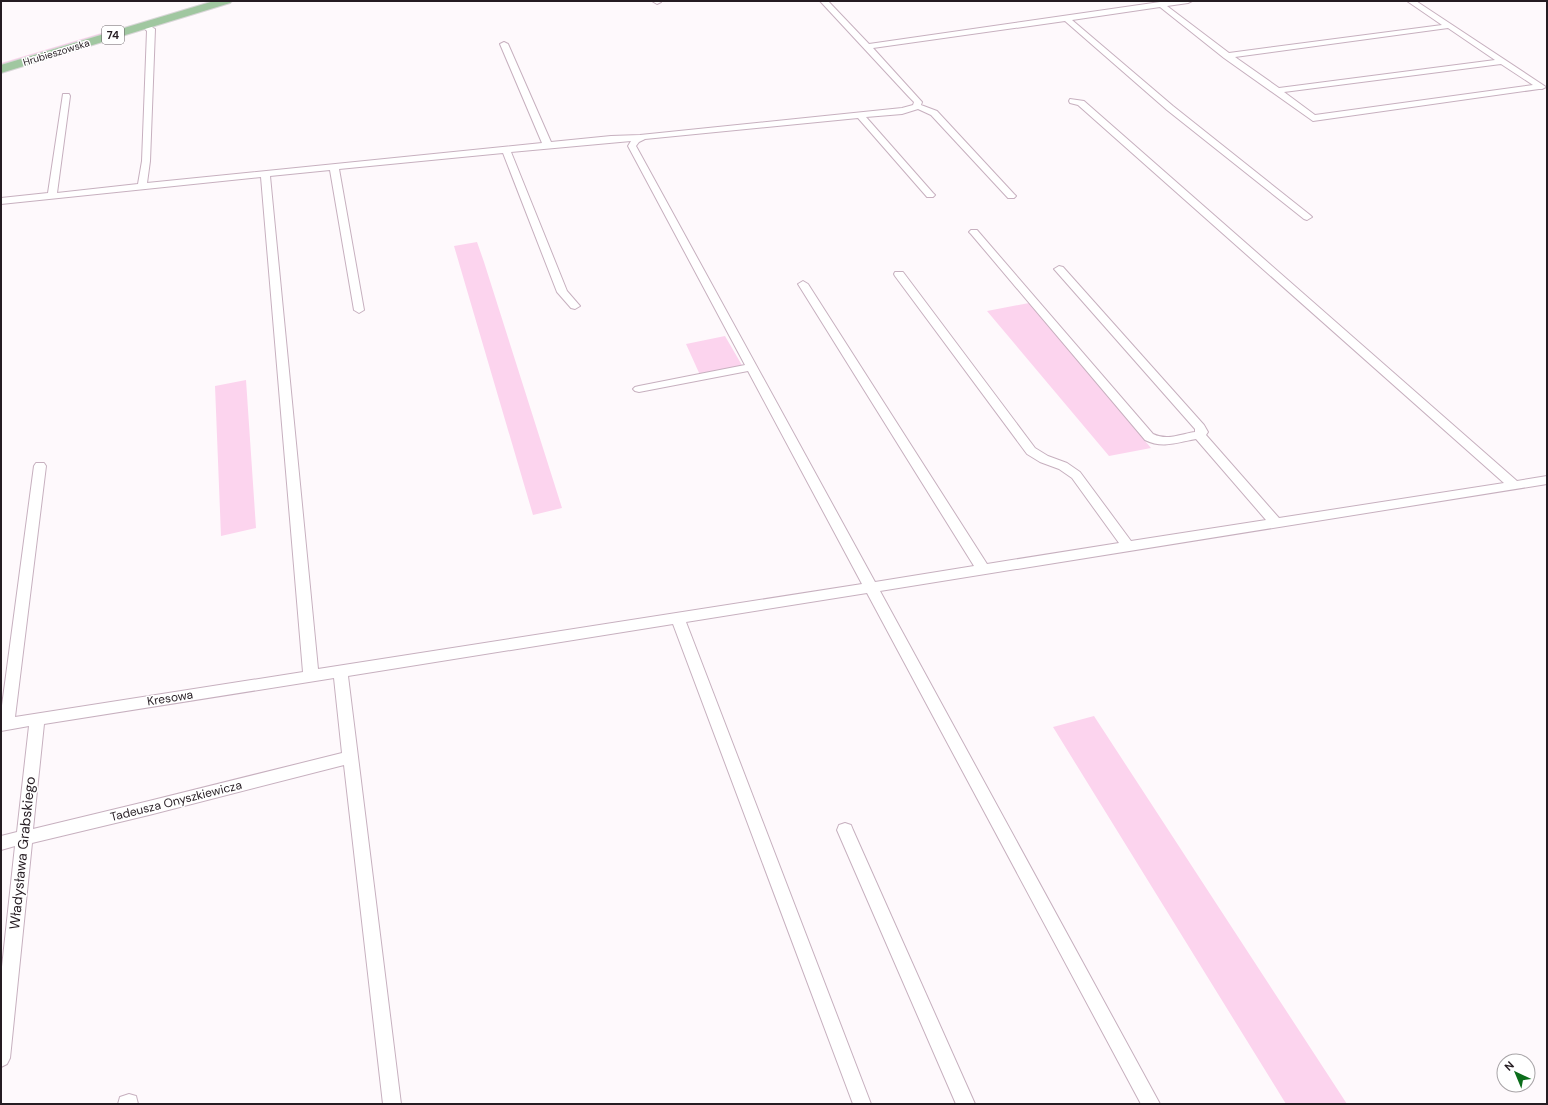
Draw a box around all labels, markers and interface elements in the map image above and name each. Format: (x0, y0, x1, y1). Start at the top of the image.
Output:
road number: 74 (102, 26, 124, 44)
street label: Hrubieszowska (21, 36, 91, 69)
street label: Kresowa (146, 686, 194, 710)
street label: Władysława Grabskiego (5, 775, 39, 931)
street label: Tadeusza Onyszkiewicza (109, 777, 243, 825)
north arrow (1496, 1053, 1536, 1093)
text: N (1501, 1058, 1517, 1074)

